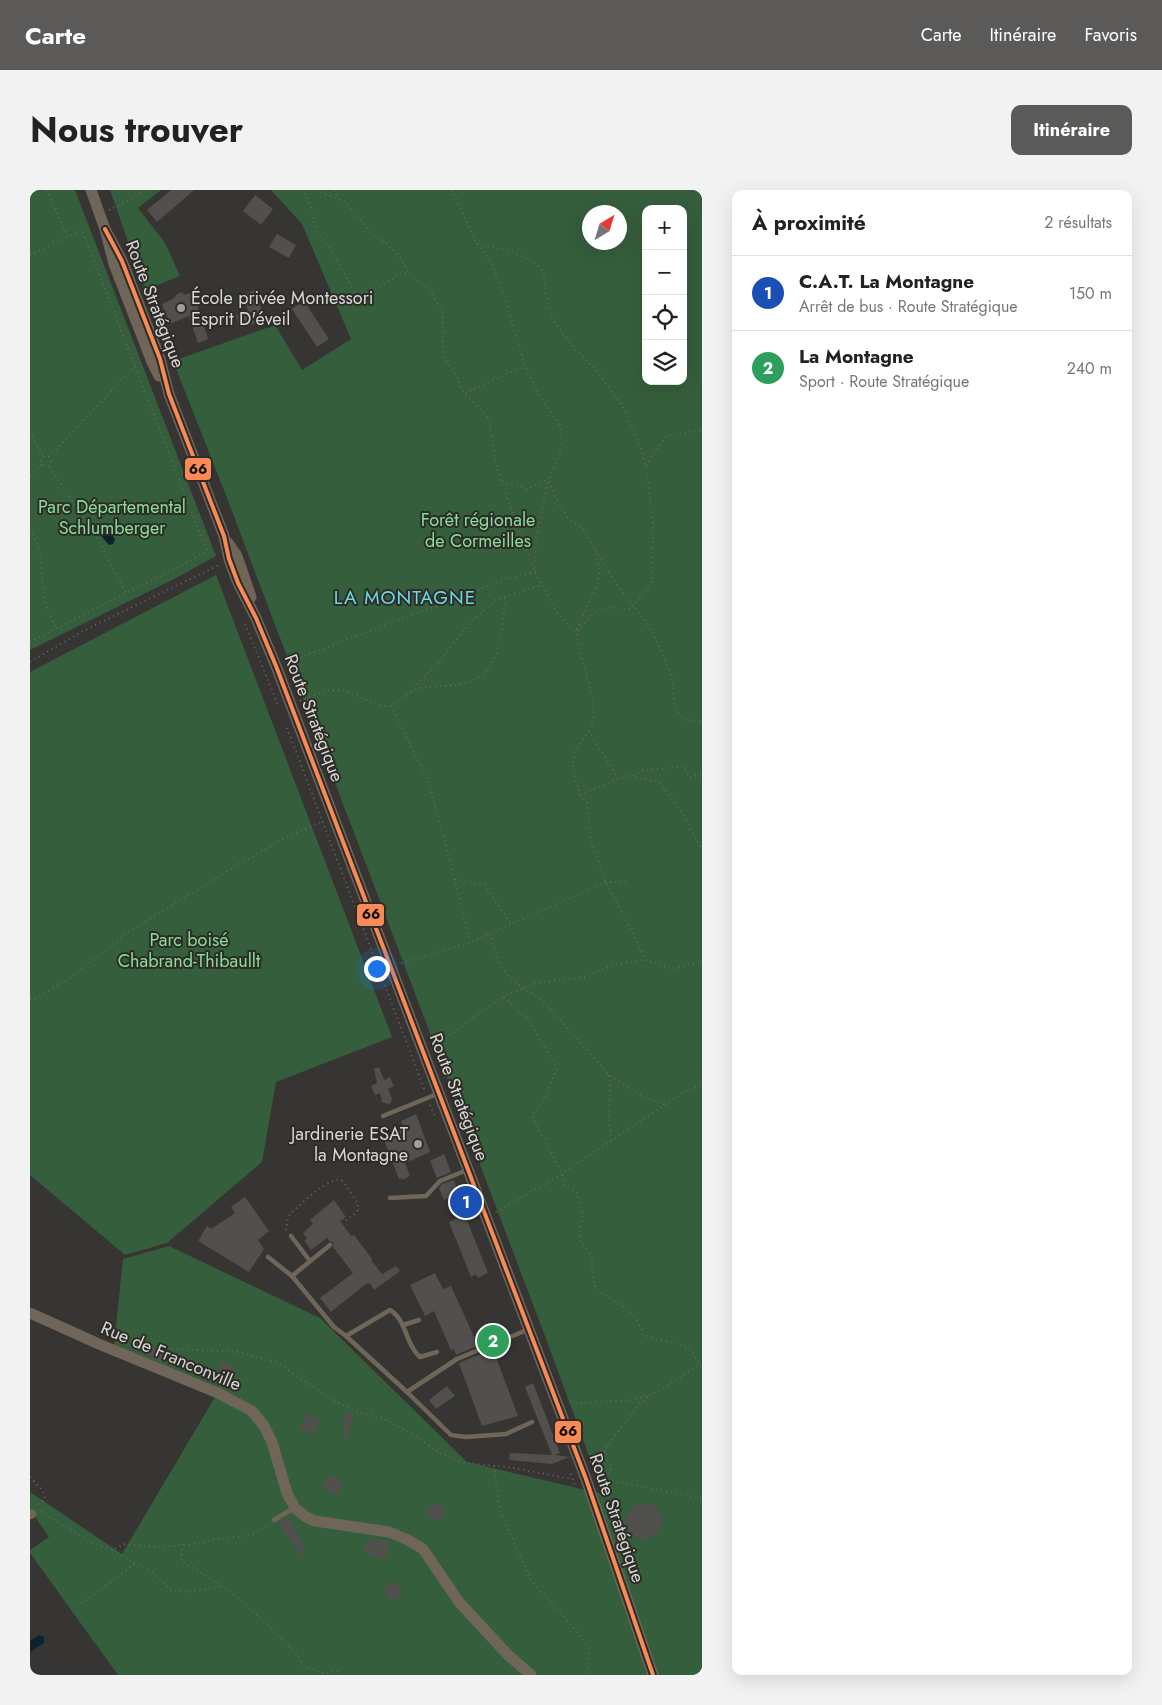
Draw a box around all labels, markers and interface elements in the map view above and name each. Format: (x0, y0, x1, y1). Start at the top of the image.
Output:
text: Carte (25, 18, 86, 53)
text: Carte (921, 22, 962, 48)
text: Itinéraire (990, 22, 1056, 48)
text: Favoris (1084, 22, 1137, 48)
text: Nous trouver (30, 105, 243, 155)
button: Itinéraire (1011, 105, 1132, 155)
north arrow (582, 205, 627, 250)
map controls (642, 205, 687, 385)
button: + (642, 205, 687, 250)
text: À proximité (752, 208, 866, 238)
text: 2 résultats (1044, 211, 1112, 234)
street label: Route Stratégique (119, 236, 191, 372)
button: − (642, 250, 687, 295)
text: C.A.T. La Montagne (799, 268, 974, 295)
text: 1 (764, 282, 772, 305)
text: 150 m (1069, 282, 1112, 305)
place label: École privée Montessori Esprit D'éveil (191, 285, 373, 332)
button: locate (642, 295, 687, 340)
text: Arrêt de bus · Route Stratégique (799, 295, 1018, 318)
marker: École privée Montessori Esprit D'éveil (175, 302, 187, 314)
button: layers (642, 340, 687, 385)
text: La Montagne (799, 343, 914, 370)
text: 2 (763, 357, 773, 380)
text: 240 m (1067, 357, 1112, 380)
text: Sport · Route Stratégique (799, 370, 969, 393)
line badge: 66 (184, 457, 212, 481)
text: 66 (189, 459, 207, 479)
park label: Parc Départemental Schlumberger (38, 494, 186, 541)
park label: Forêt régionale de Cormeilles (421, 507, 535, 554)
district label: LA MONTAGNE (334, 584, 476, 611)
street label: Route Stratégique (278, 650, 350, 786)
line badge: 66 (356, 903, 385, 927)
text: 66 (362, 904, 380, 924)
park label: Parc boisé Chabrand-Thibaullt (118, 927, 261, 974)
your location (364, 956, 390, 982)
street label: Route Stratégique (423, 1029, 495, 1165)
place label: Jardinerie ESAT la Montagne (289, 1121, 409, 1168)
marker: Jardinerie ESAT la Montagne (412, 1138, 424, 1150)
pin: 1 (450, 1183, 482, 1221)
street label: Rue de Franconville (97, 1315, 245, 1397)
pin: 2 (477, 1322, 509, 1360)
line badge: 66 (554, 1420, 582, 1444)
text: 66 (559, 1421, 577, 1441)
street label: Route Stratégique (583, 1450, 651, 1586)

